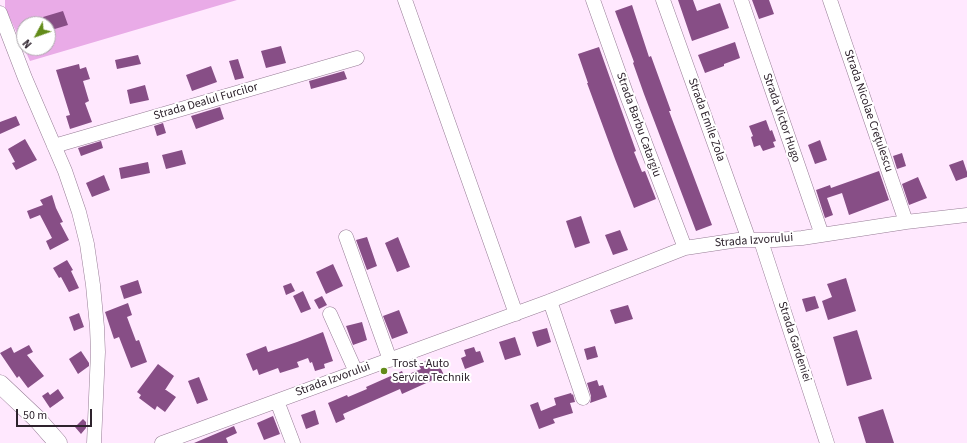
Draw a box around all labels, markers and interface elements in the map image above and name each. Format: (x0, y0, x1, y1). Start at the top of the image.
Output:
north arrow (16, 16, 56, 56)
text: N (19, 36, 35, 51)
street label: Strada Nicolae Crețulescu (840, 48, 896, 174)
street label: Strada Barbu Catargiu (612, 71, 664, 179)
street label: Strada Victor Hugo (759, 72, 803, 164)
street label: Strada Emile Zola (684, 76, 728, 164)
street label: Strada Dealul Furcilor (152, 80, 260, 124)
street label: Strada Izvorului (714, 231, 794, 251)
street label: Strada Gardeniei (774, 300, 814, 384)
place label: Trost - Auto Service Technik (392, 357, 470, 385)
street label: Strada Izvorului (294, 360, 372, 400)
marker: Trost - Auto Service Technik (379, 366, 389, 376)
scale bar (18, 401, 94, 427)
text: 50 m (23, 407, 47, 424)

